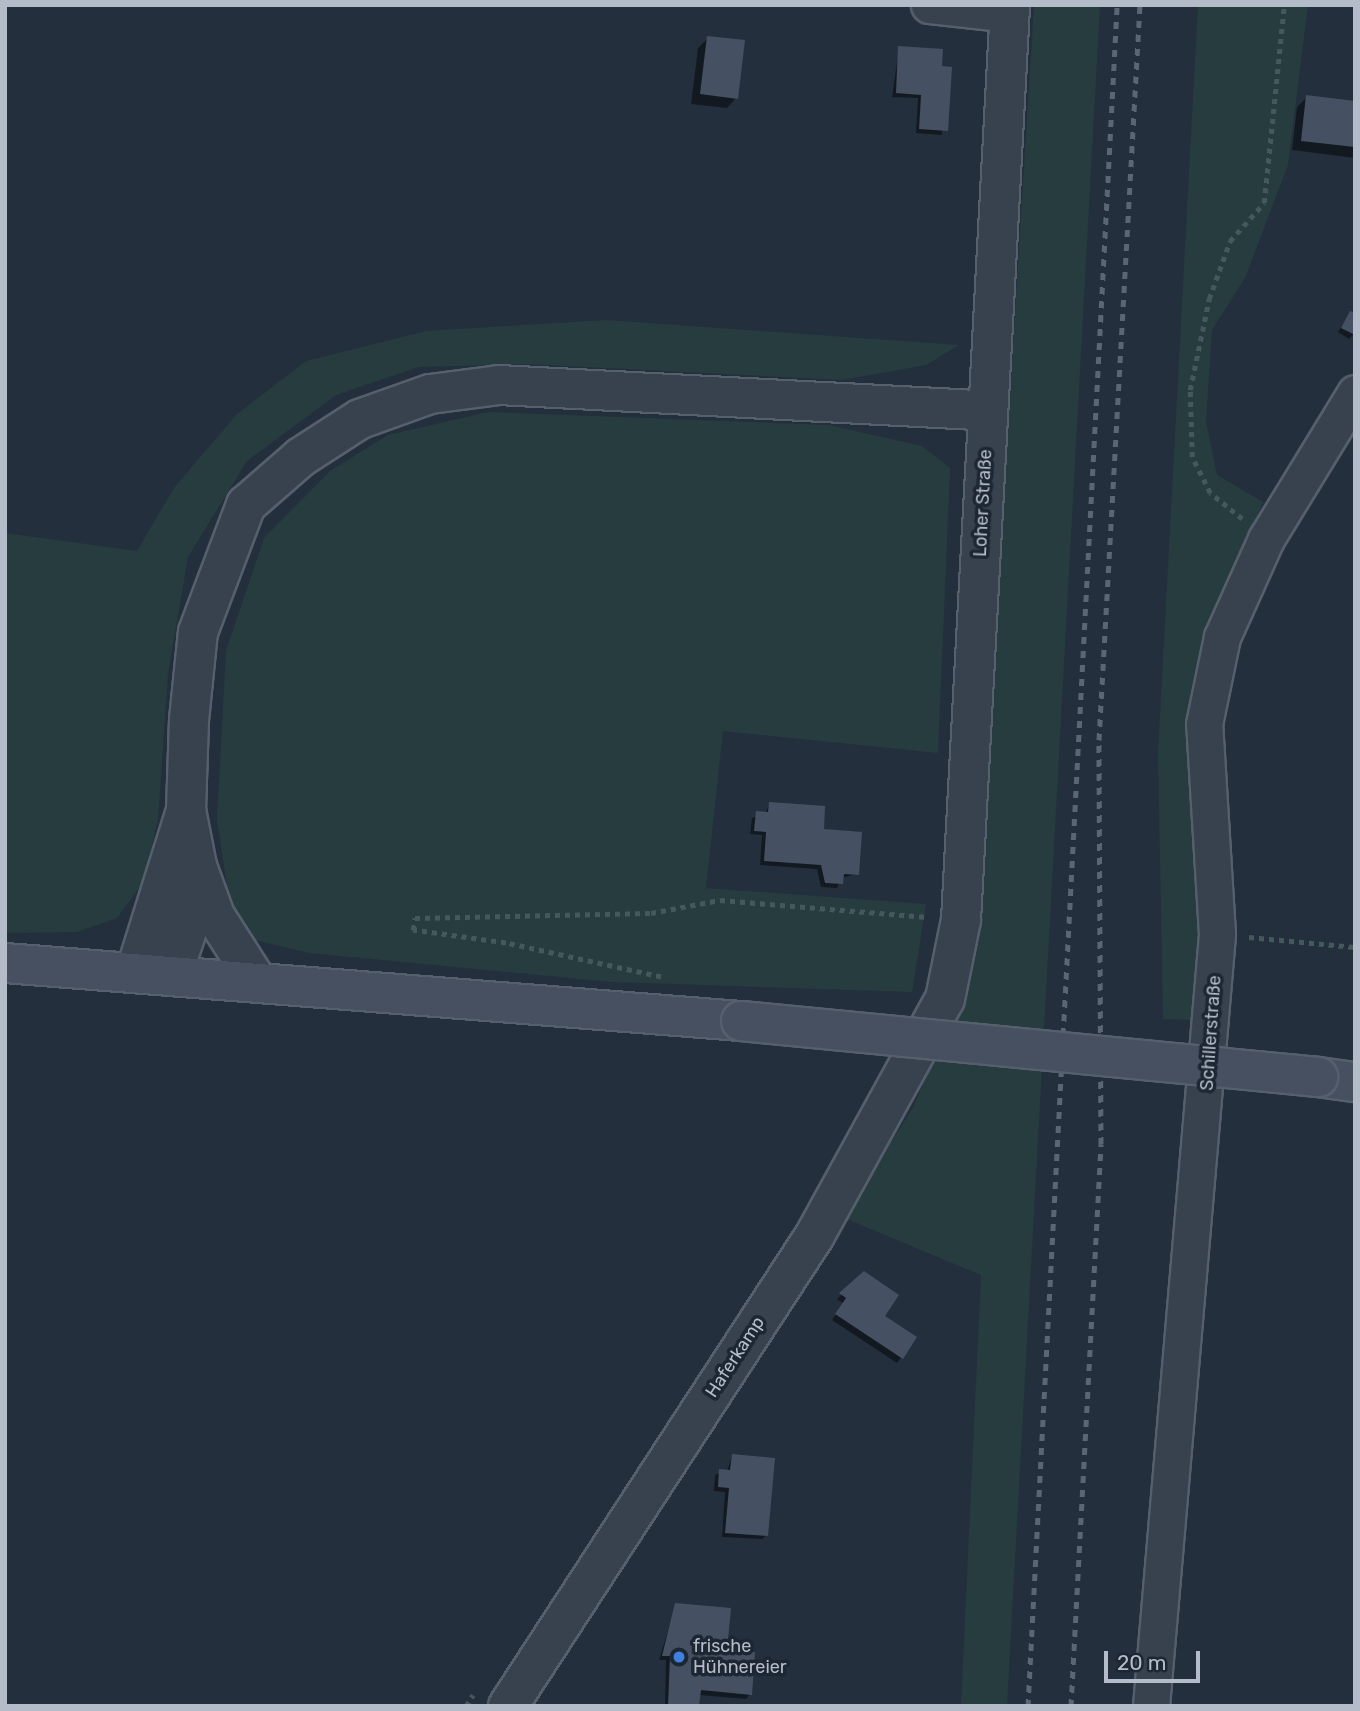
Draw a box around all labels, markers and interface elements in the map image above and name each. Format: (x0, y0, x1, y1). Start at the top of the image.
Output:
street label: Loher Straße (969, 448, 997, 558)
street label: Schillerstraße (1196, 975, 1226, 1091)
street label: Haferkamp (701, 1312, 769, 1402)
place label: frische Hühnereier (693, 1636, 787, 1678)
scale bar (1108, 1638, 1204, 1682)
marker: frische Hühnereier (671, 1649, 687, 1665)
text: 20 m (1117, 1650, 1166, 1675)

